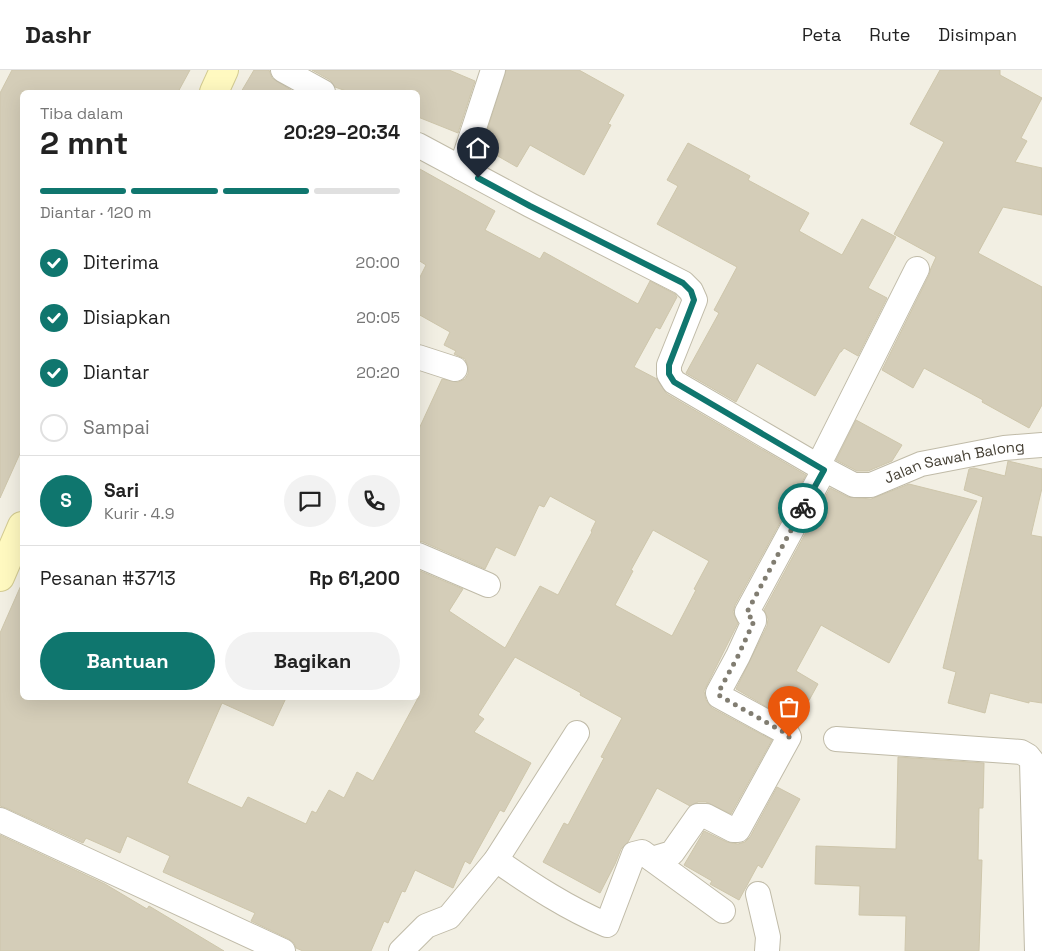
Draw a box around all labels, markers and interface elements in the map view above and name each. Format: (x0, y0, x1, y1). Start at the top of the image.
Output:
text: Dashr (25, 19, 92, 50)
text: Peta (802, 23, 841, 46)
text: Rute (869, 23, 910, 46)
text: Disimpan (938, 23, 1017, 46)
text: Tiba dalam (40, 103, 123, 124)
text: 20:29–20:34 (284, 120, 400, 145)
text: 2 mnt (40, 123, 128, 163)
pin (457, 127, 499, 178)
icon: home (464, 134, 492, 162)
text: Diantar · 120 m (40, 202, 152, 223)
icon: check (40, 249, 68, 277)
text: Diterima (83, 250, 159, 275)
text: 20:00 (356, 252, 400, 273)
icon: check (40, 304, 68, 332)
text: Disiapkan (83, 305, 171, 330)
text: 20:05 (356, 307, 400, 328)
icon: check (40, 359, 68, 387)
text: Diantar (83, 360, 149, 385)
text: 20:20 (356, 362, 400, 383)
text: Sampai (83, 415, 150, 440)
street label: Jalan Sawah Balong (881, 436, 1025, 487)
button: chat (284, 475, 336, 527)
button: phone (348, 475, 400, 527)
text: Sari (104, 478, 139, 503)
courier (778, 483, 828, 533)
text: S (60, 488, 72, 513)
icon: bike (789, 494, 817, 522)
text: Kurir · 4.9 (104, 503, 174, 524)
text: Pesanan #3713 (40, 566, 176, 591)
text: Rp 61,200 (309, 566, 400, 591)
button: Bantuan (40, 632, 215, 690)
button: Bagikan (225, 632, 400, 690)
pin (768, 686, 810, 737)
icon: bag (775, 693, 803, 721)

